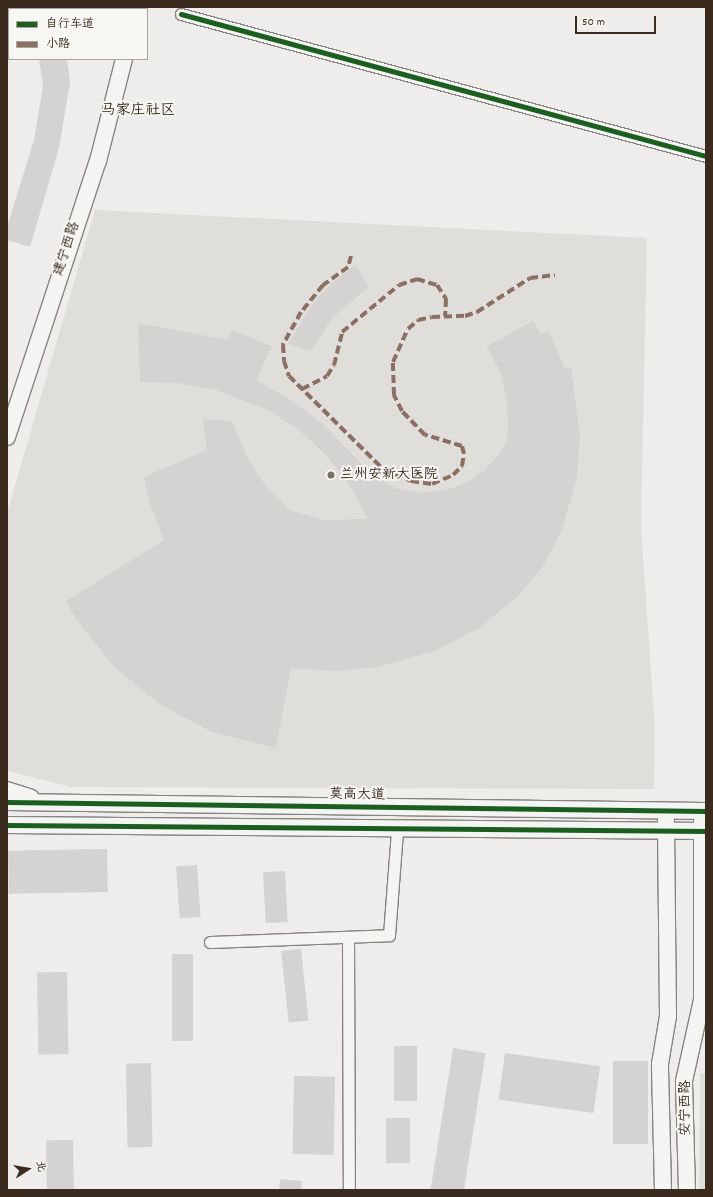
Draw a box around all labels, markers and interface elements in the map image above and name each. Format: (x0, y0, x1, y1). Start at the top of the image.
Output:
legend (8, 8, 148, 60)
scale bar (577, 8, 658, 34)
text: 50 m (582, 14, 605, 31)
text: 自行车道 (46, 16, 94, 33)
text: 小路 (46, 36, 70, 53)
district label: 马家庄社区 (101, 103, 175, 121)
street label: 建宁西路 (50, 220, 84, 278)
place label: 兰州安新大医院 (340, 467, 438, 483)
marker: 兰州安新大医院 (325, 469, 337, 481)
street label: 莫高大道 (329, 786, 385, 804)
street label: 安宁西路 (678, 1080, 694, 1136)
north arrow (8, 1149, 48, 1189)
text: 北 (31, 1159, 49, 1174)

